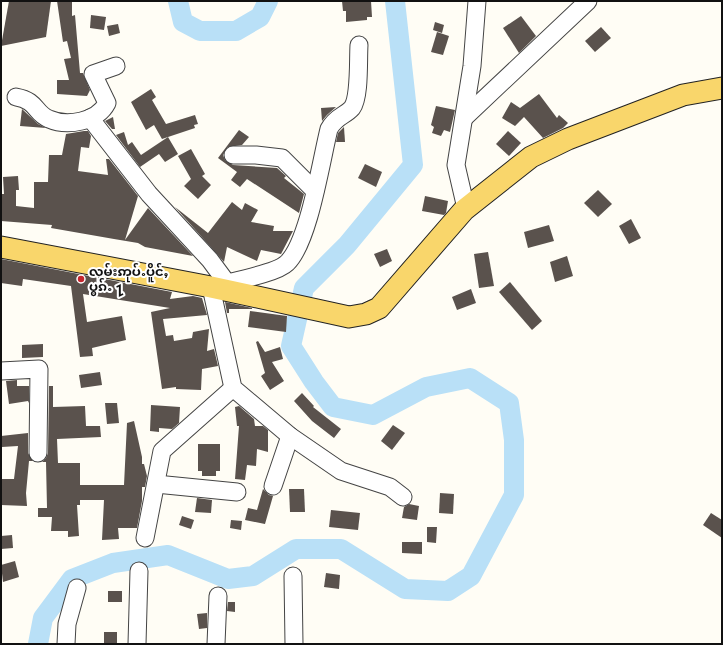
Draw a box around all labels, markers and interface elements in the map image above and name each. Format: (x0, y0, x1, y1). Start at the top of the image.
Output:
place label: လုမ်းဢုပ်ႉပိူင်ႇ ပွၵ်ႉ ႑ (89, 262, 169, 297)
marker: လုမ်းဢုပ်ႉပိူင်ႇ ပွၵ်ႉ ႑ (76, 274, 86, 284)

